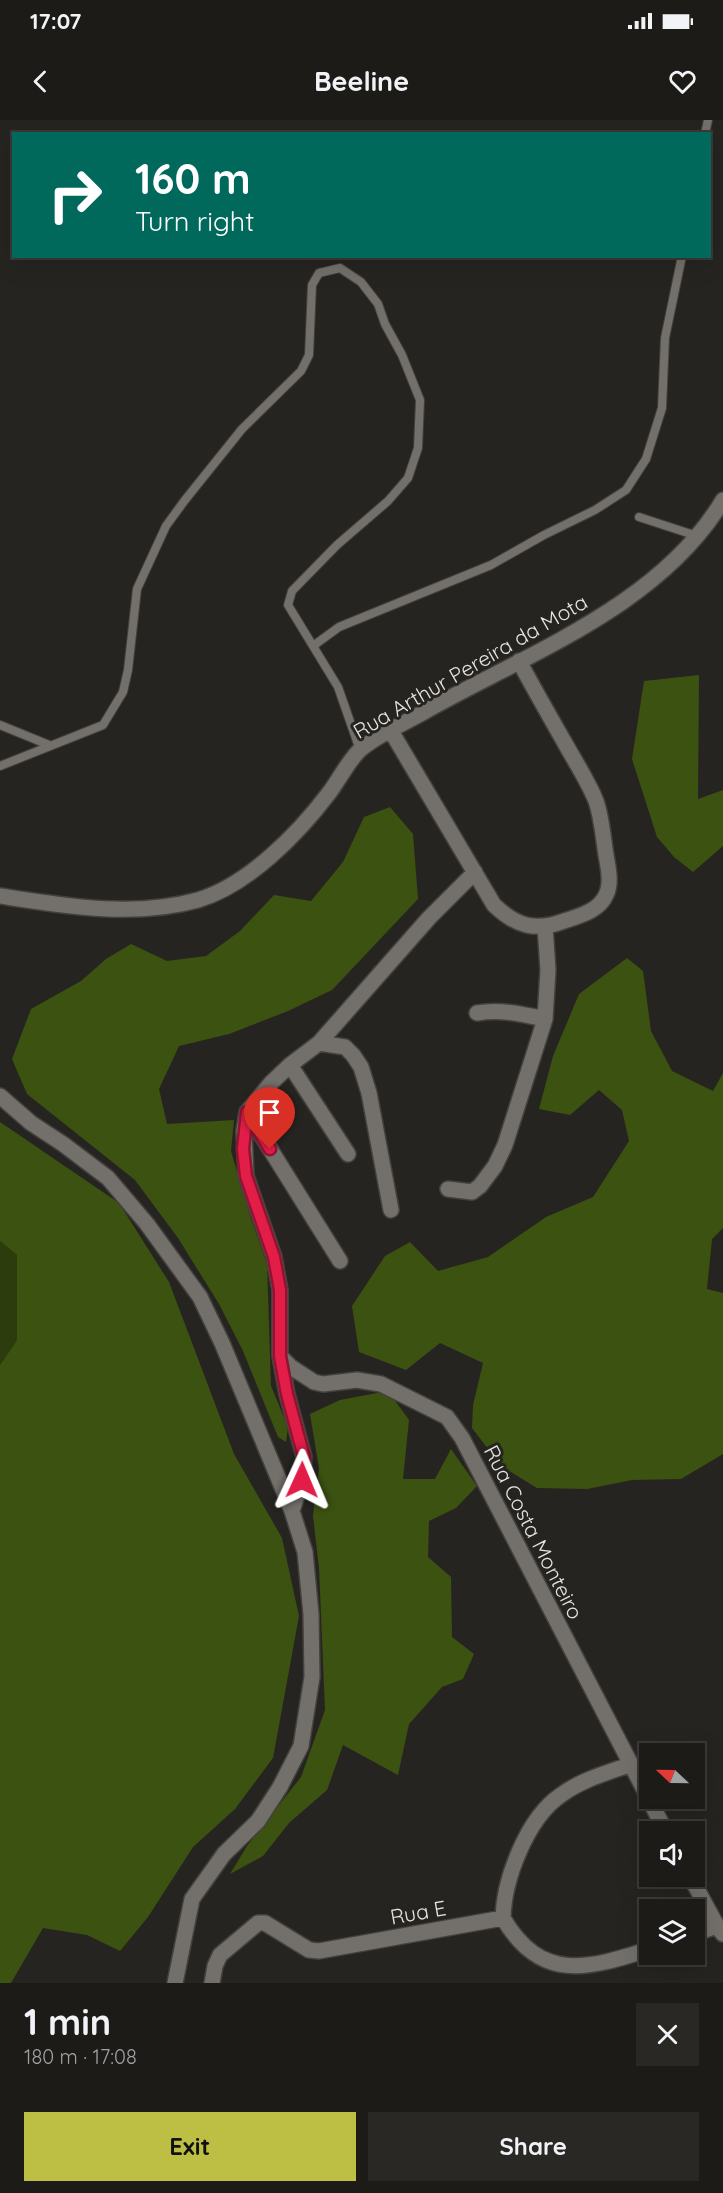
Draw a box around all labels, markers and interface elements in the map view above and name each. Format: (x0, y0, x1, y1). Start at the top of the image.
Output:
text: 17:07 (30, 7, 81, 35)
text: Beeline (314, 64, 409, 98)
icon: back (24, 65, 57, 98)
icon: heart (666, 65, 699, 98)
text: 160 m (135, 152, 251, 205)
icon: right (36, 156, 114, 234)
text: Turn right (135, 204, 254, 238)
street label: Rua Arthur Pereira da Mota (348, 588, 592, 744)
pin (244, 1087, 295, 1149)
icon: arrive (253, 1096, 286, 1129)
street label: Rua Costa Monteiro (479, 1441, 589, 1623)
position arrow (270, 1448, 334, 1512)
north arrow (639, 1743, 705, 1809)
map controls (639, 1743, 705, 1965)
button: sound (639, 1821, 705, 1887)
street label: Rua E (388, 1894, 448, 1930)
button: layers (639, 1899, 705, 1965)
text: 1 min (24, 1999, 111, 2044)
button: close (636, 2003, 699, 2066)
text: 180 m · 17:08 (24, 2044, 137, 2069)
button: Exit (24, 2112, 356, 2181)
button: Share (368, 2112, 699, 2181)

